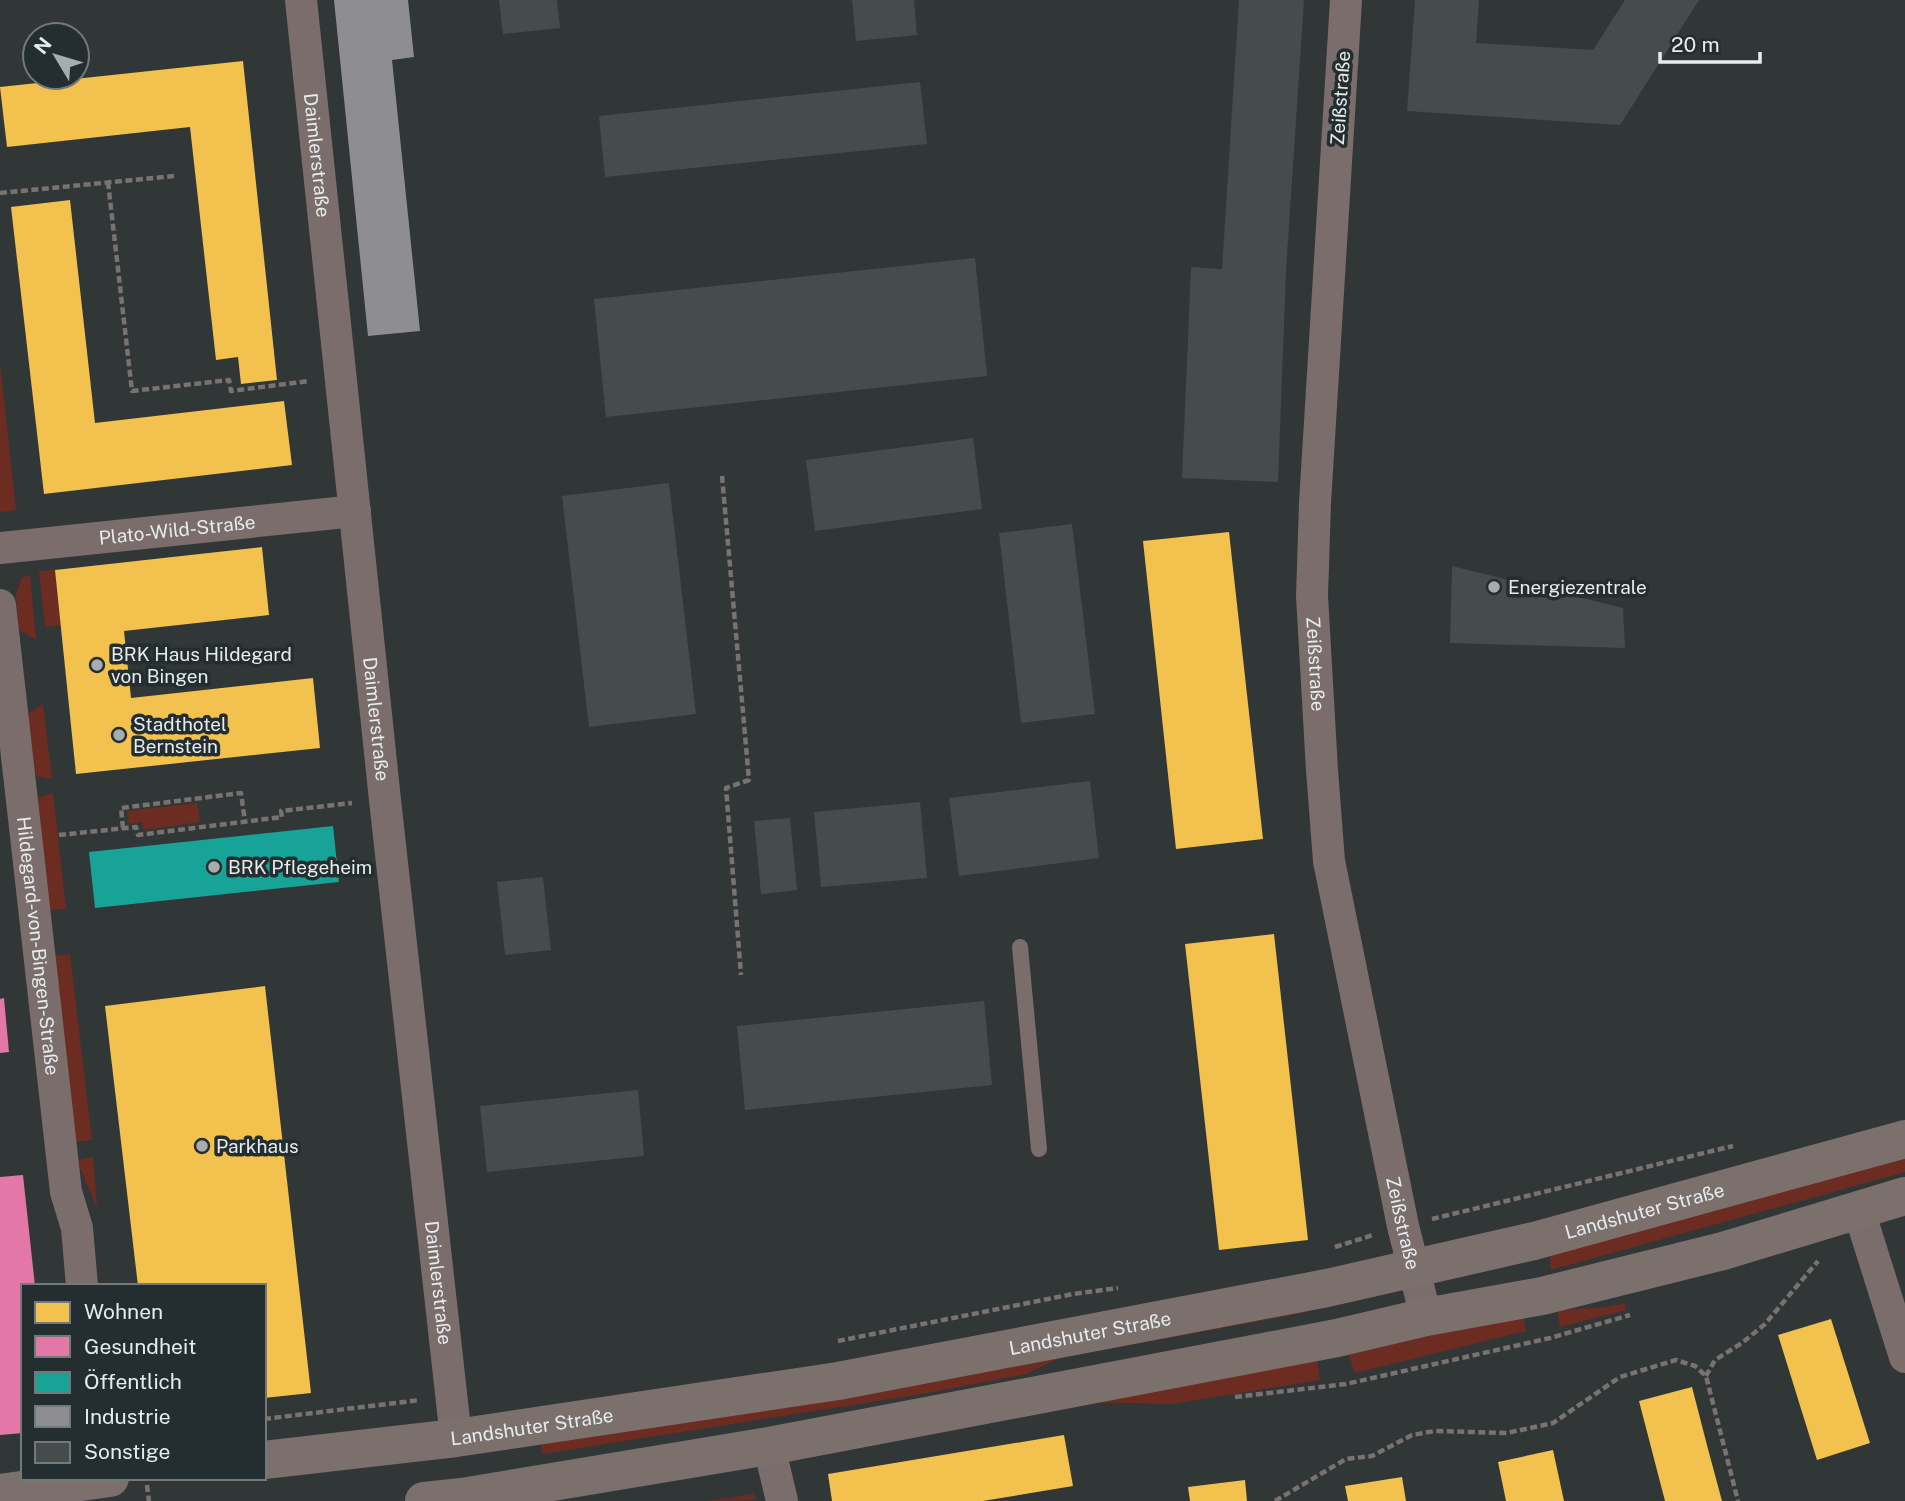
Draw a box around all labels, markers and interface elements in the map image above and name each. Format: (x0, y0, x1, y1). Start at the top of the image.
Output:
north arrow (21, 21, 91, 91)
scale bar (1660, 21, 1760, 65)
text: 20 m (1671, 32, 1720, 57)
text: N (29, 33, 56, 58)
street label: Zeißstraße (1326, 50, 1354, 146)
street label: Daimlerstraße (300, 92, 335, 218)
street label: Plato-Wild-Straße (98, 510, 256, 549)
place label: Energiezentrale (1508, 576, 1647, 598)
marker: Energiezentrale (1486, 579, 1502, 595)
street label: Zeißstraße (1302, 616, 1330, 712)
place label: BRK Haus Hildegard von Bingen (111, 643, 292, 687)
street label: Daimlerstraße (359, 656, 394, 782)
marker: BRK Haus Hildegard von Bingen (89, 657, 105, 673)
place label: Stadthotel Bernstein (133, 713, 227, 757)
marker: Stadthotel Bernstein (111, 727, 127, 743)
street label: Hildegard-von-Bingen-Straße (13, 815, 64, 1077)
place label: BRK Pflegeheim (228, 856, 372, 878)
marker: BRK Pflegeheim (206, 859, 222, 875)
place label: Parkhaus (216, 1135, 299, 1157)
marker: Parkhaus (194, 1138, 210, 1154)
street label: Zeißstraße (1382, 1174, 1425, 1272)
street label: Landshuter Straße (1562, 1178, 1727, 1243)
street label: Daimlerstraße (421, 1219, 457, 1346)
legend (21, 1284, 266, 1480)
text: Wohnen (84, 1299, 163, 1324)
street label: Landshuter Straße (1007, 1307, 1173, 1359)
text: Gesundheit (84, 1334, 196, 1359)
text: Öffentlich (84, 1369, 182, 1394)
text: Industrie (84, 1404, 171, 1429)
street label: Landshuter Straße (449, 1404, 615, 1450)
text: Sonstige (84, 1439, 170, 1464)

